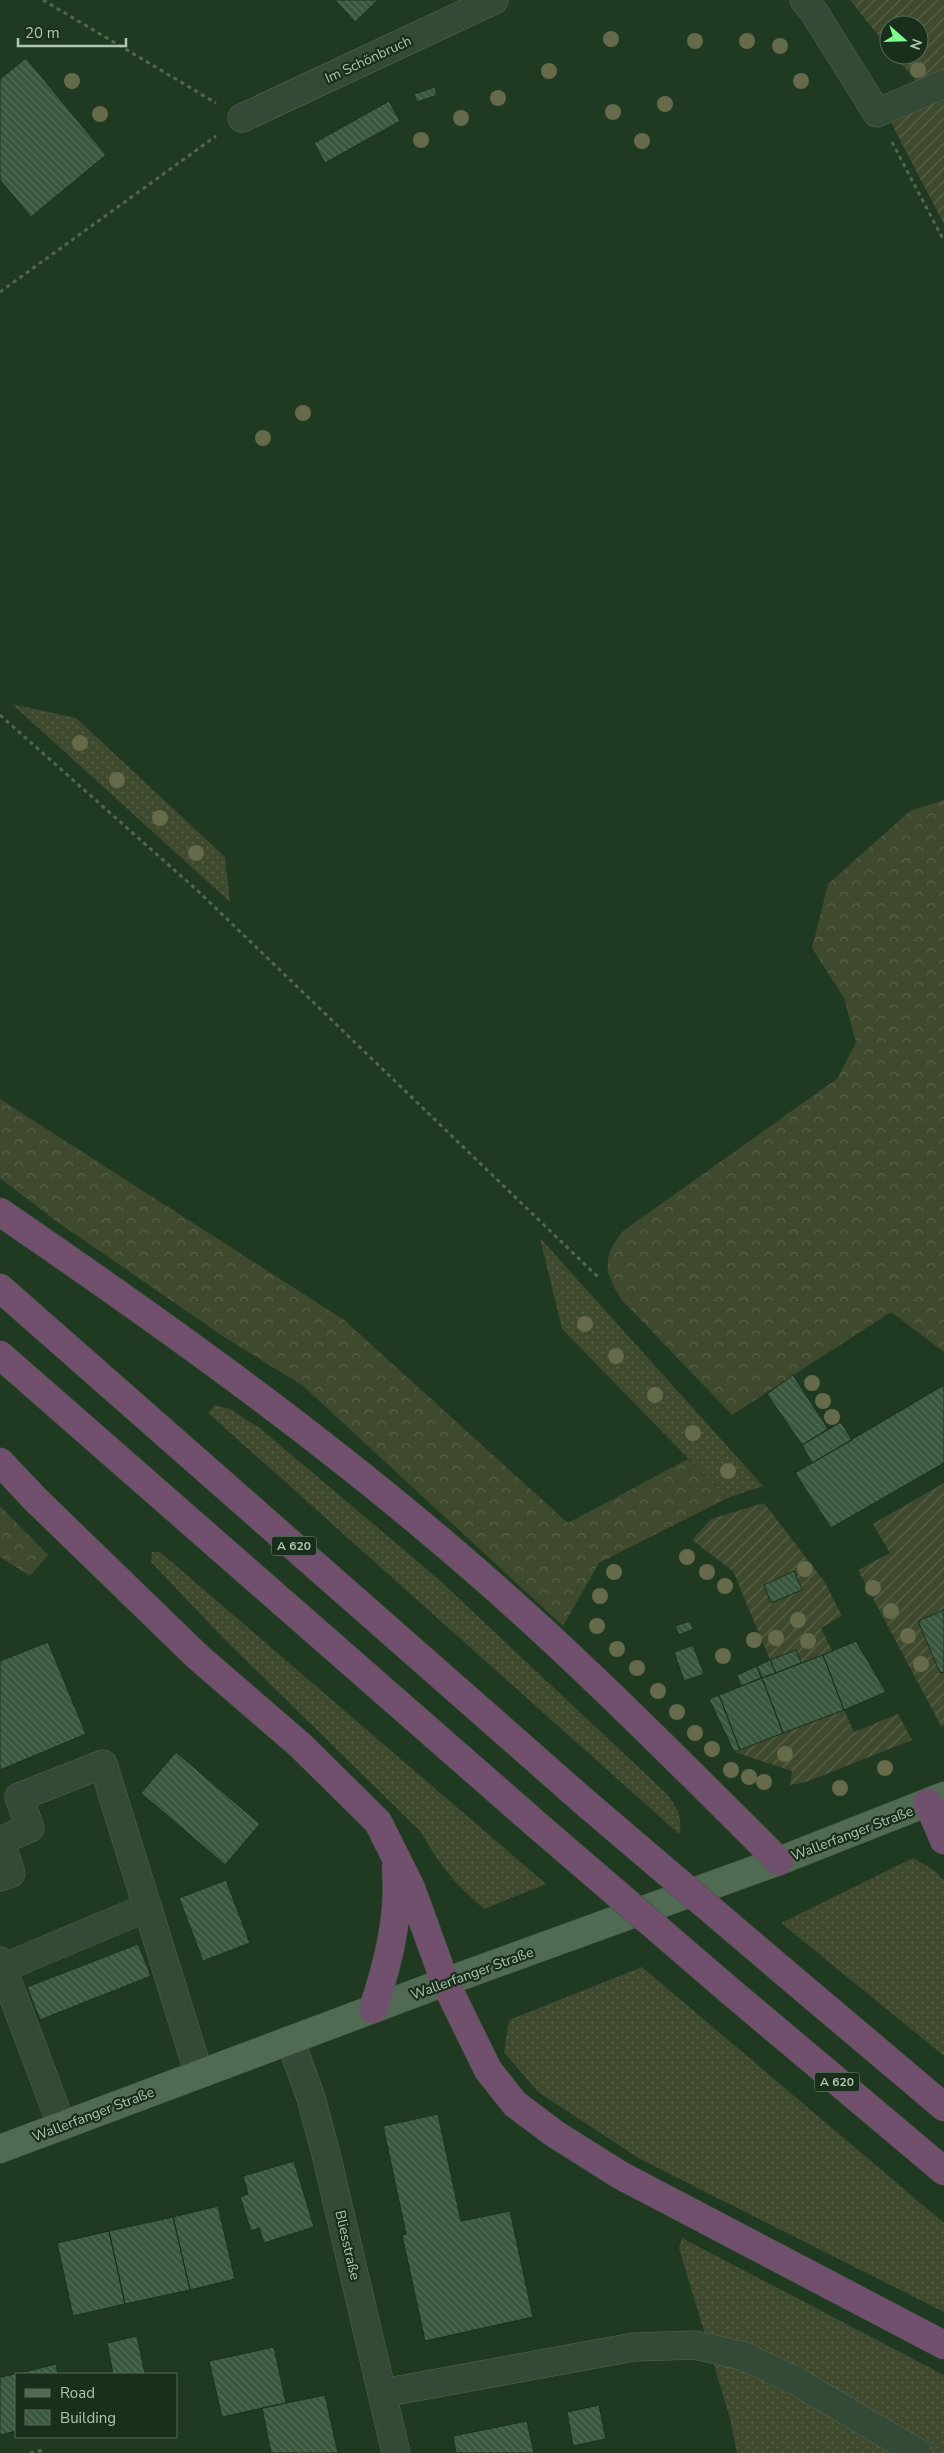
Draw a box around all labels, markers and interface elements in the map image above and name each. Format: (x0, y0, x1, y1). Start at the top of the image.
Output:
scale bar (18, 15, 125, 47)
north arrow (879, 15, 929, 65)
text: 20 m (25, 23, 60, 43)
street label: Im Schönbruch (322, 31, 415, 88)
text: N (905, 36, 926, 52)
road number: A 620 (272, 1536, 316, 1555)
street label: Wallerfanger Straße (788, 1801, 916, 1865)
street label: Wallerfanger Straße (408, 1942, 536, 2004)
road number: A 620 (814, 2072, 860, 2092)
street label: Wallerfanger Straße (29, 2082, 157, 2146)
street label: Bliesstraße (330, 2208, 365, 2282)
legend (15, 2373, 178, 2438)
text: Road (60, 2383, 95, 2403)
text: Building (60, 2408, 116, 2428)

